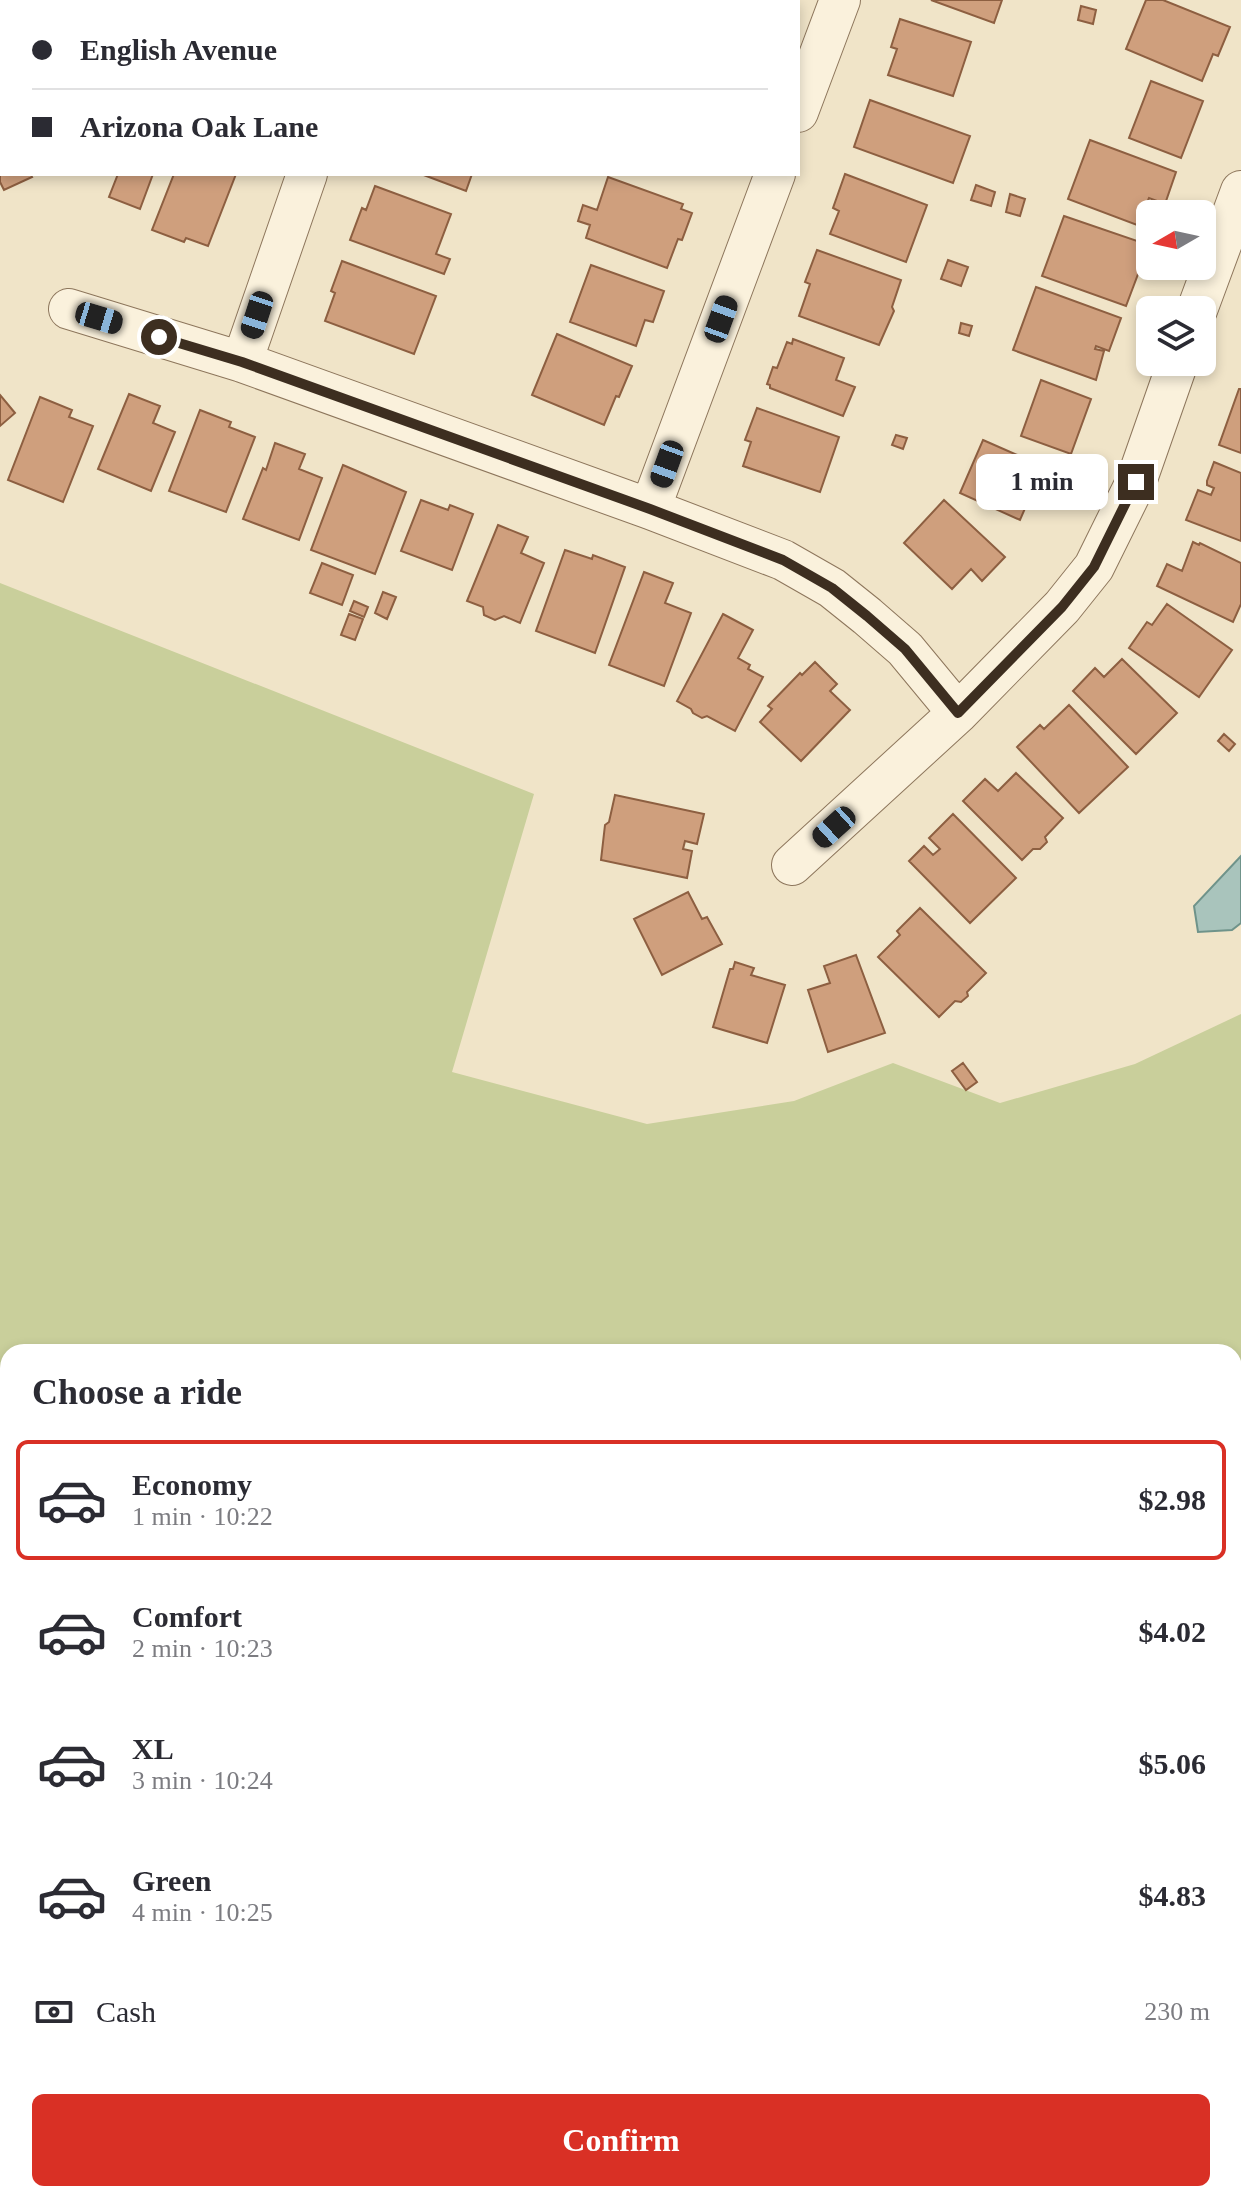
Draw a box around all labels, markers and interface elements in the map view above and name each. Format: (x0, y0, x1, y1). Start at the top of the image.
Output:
text: English Avenue (80, 33, 277, 66)
text: Arizona Oak Lane (80, 110, 318, 143)
north arrow (1136, 200, 1216, 280)
map controls (1136, 200, 1216, 376)
car (238, 288, 276, 342)
car (702, 292, 740, 346)
button: layers (1136, 296, 1216, 376)
car (73, 300, 125, 336)
route start (141, 319, 177, 355)
car (648, 437, 686, 491)
callout: 1 min (976, 454, 1108, 510)
route end (1118, 464, 1154, 500)
text: 1 min (1011, 467, 1073, 496)
car (808, 802, 860, 852)
text: Choose a ride (32, 1372, 242, 1412)
icon: car (36, 1464, 108, 1536)
text: Economy (132, 1468, 252, 1501)
text: $2.98 (1139, 1483, 1206, 1516)
text: 1 min · 10:22 (132, 1502, 273, 1531)
icon: car (36, 1596, 108, 1668)
text: Comfort (132, 1600, 242, 1633)
text: $4.02 (1139, 1615, 1206, 1648)
text: 2 min · 10:23 (132, 1634, 273, 1663)
icon: car (36, 1728, 108, 1800)
text: XL (132, 1732, 174, 1765)
text: $5.06 (1139, 1747, 1206, 1780)
text: 3 min · 10:24 (132, 1766, 273, 1795)
icon: car (36, 1860, 108, 1932)
text: Green (132, 1864, 211, 1897)
text: $4.83 (1139, 1879, 1206, 1912)
text: 4 min · 10:25 (132, 1898, 273, 1927)
icon: cash (32, 1990, 76, 2034)
text: Cash (96, 1995, 156, 2028)
text: 230 m (1144, 1997, 1210, 2026)
button: Confirm (32, 2094, 1210, 2186)

